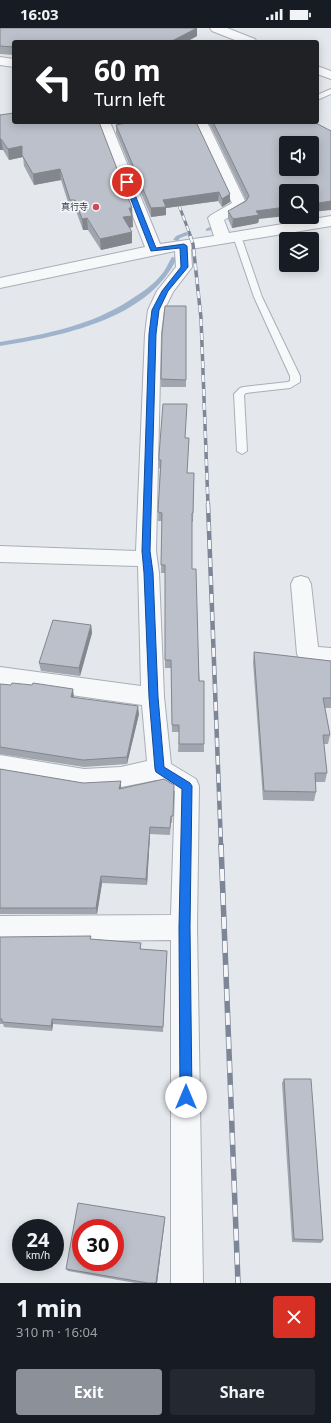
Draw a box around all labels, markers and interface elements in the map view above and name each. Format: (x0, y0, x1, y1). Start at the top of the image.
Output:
text: 16:03 (20, 4, 59, 24)
text: 60 m (94, 51, 161, 89)
icon: left (28, 56, 80, 108)
text: Turn left (94, 87, 165, 111)
map controls (279, 136, 319, 272)
button: sound (279, 136, 319, 176)
pin (110, 165, 144, 199)
icon: arrive (116, 171, 138, 193)
button: search (279, 184, 319, 224)
place label: 真行寺 (61, 200, 88, 213)
marker: 真行寺 (91, 202, 101, 212)
button: layers (279, 232, 319, 272)
position arrow (165, 1076, 207, 1118)
speed limit sign: 30 (72, 1219, 124, 1271)
text: 24 (27, 1226, 49, 1253)
text: km/h (26, 1248, 50, 1262)
text: 1 min (16, 1291, 82, 1324)
button: close (273, 1296, 315, 1338)
text: 310 m · 16:04 (16, 1323, 97, 1341)
button: Exit (16, 1369, 162, 1415)
button: Share (170, 1369, 315, 1415)

